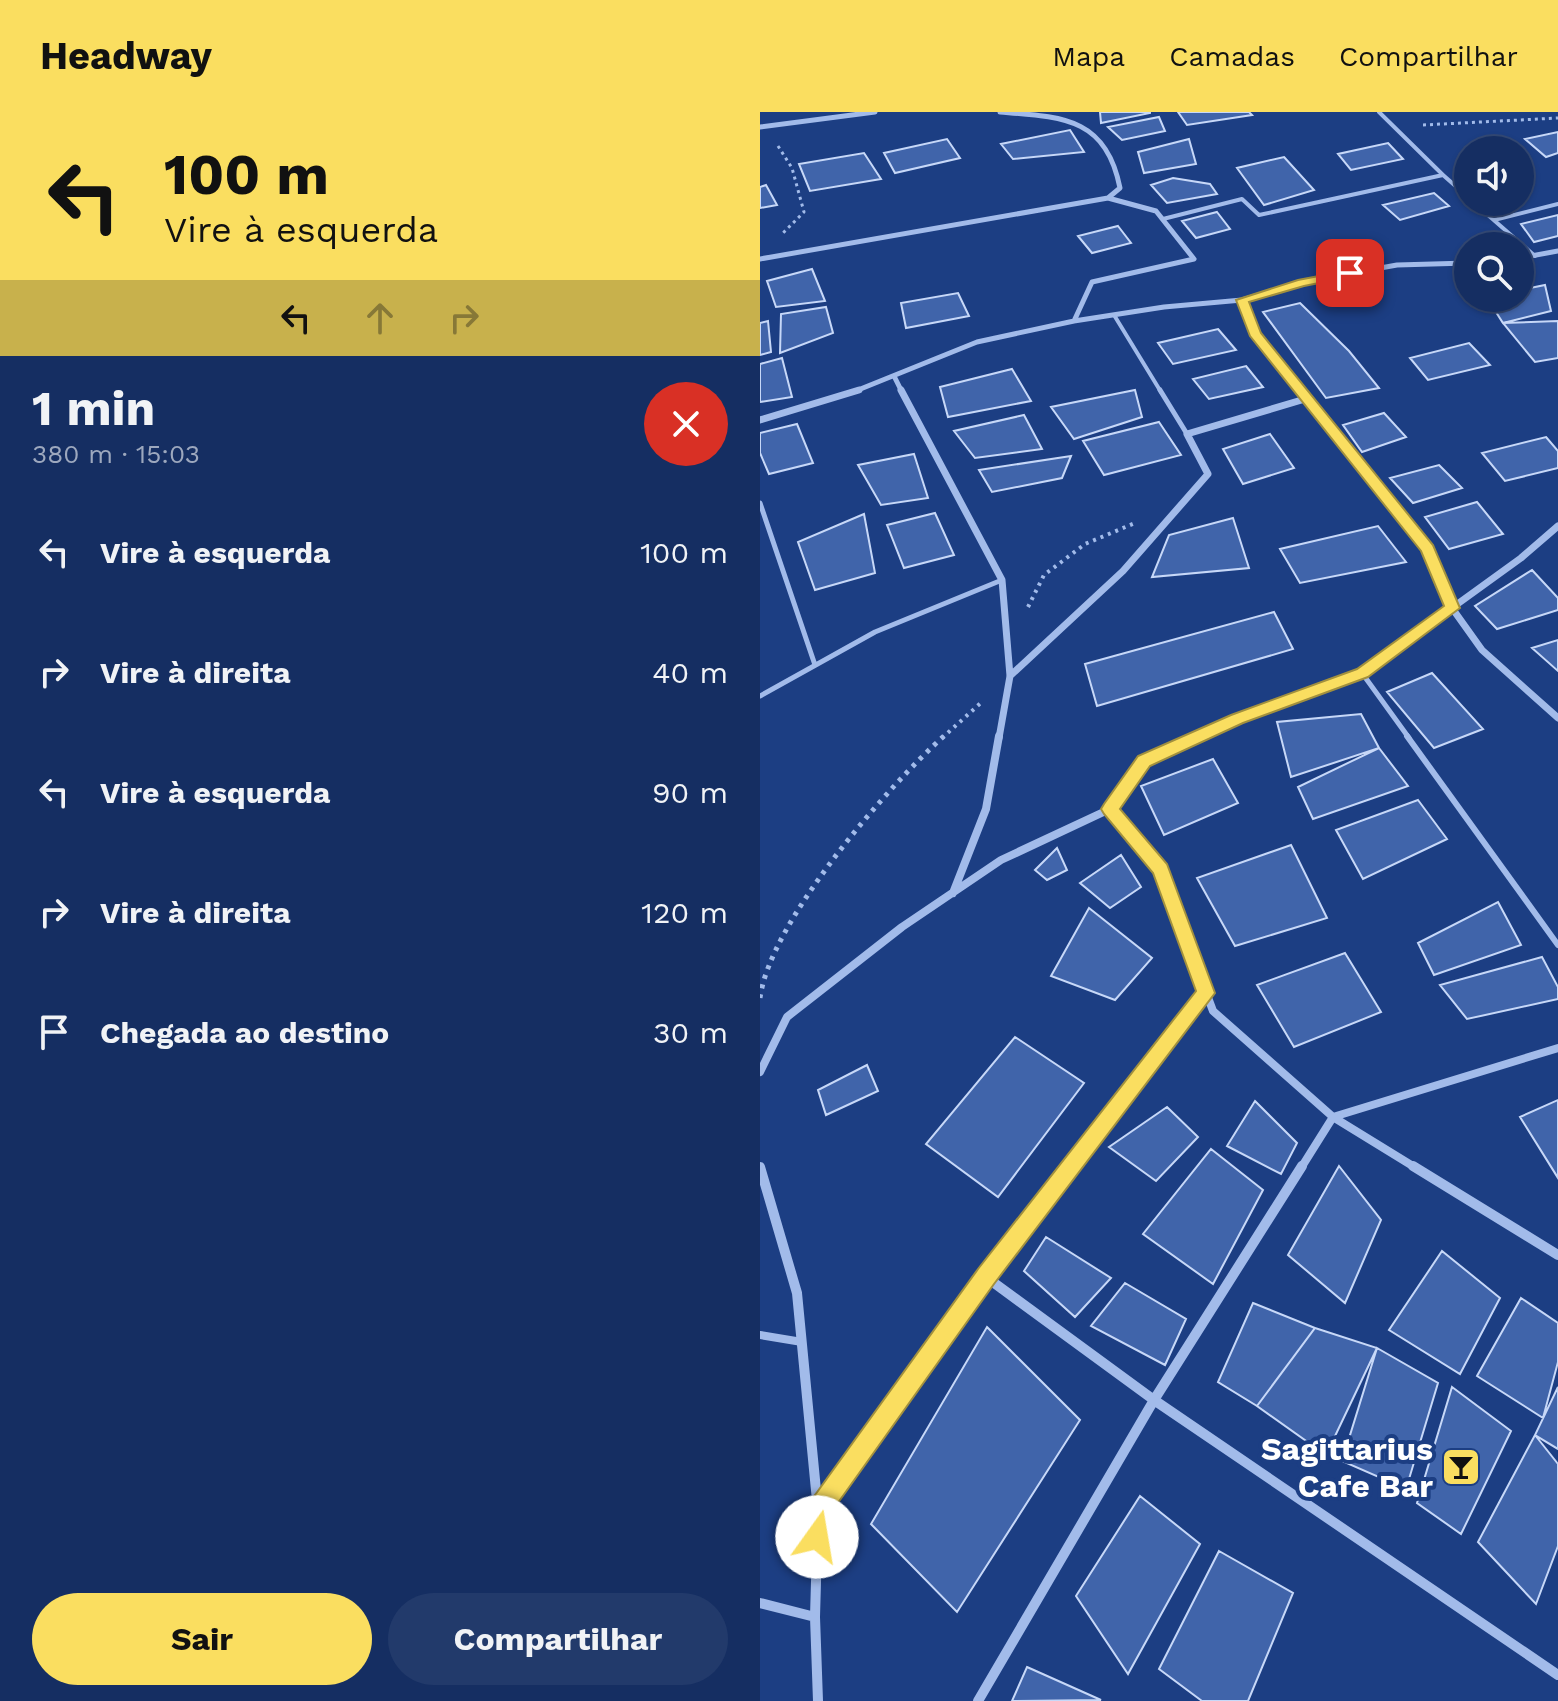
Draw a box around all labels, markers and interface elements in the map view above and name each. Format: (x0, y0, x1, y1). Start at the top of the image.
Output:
text: Headway (40, 34, 212, 78)
text: Mapa (1052, 40, 1125, 73)
text: Camadas (1169, 40, 1295, 73)
text: Compartilhar (1339, 40, 1518, 73)
map controls (1454, 136, 1534, 312)
button: sound (1454, 136, 1534, 216)
text: 100 m (164, 142, 329, 208)
icon: left (32, 144, 136, 248)
text: Vire à esquerda (164, 209, 438, 251)
button: search (1454, 232, 1534, 312)
pin (1316, 239, 1384, 307)
icon: arrive (1328, 251, 1372, 295)
icon: left (274, 296, 318, 340)
icon: ahead (358, 296, 402, 340)
icon: right (442, 296, 486, 340)
text: 1 min (32, 380, 155, 437)
button: close (644, 382, 728, 466)
text: 380 m · 15:03 (32, 439, 200, 469)
icon: left (32, 530, 76, 574)
text: Vire à esquerda (100, 535, 330, 570)
text: 100 m (640, 535, 728, 570)
icon: right (32, 650, 76, 694)
text: Vire à direita (100, 655, 291, 690)
text: 40 m (652, 655, 728, 690)
icon: left (32, 770, 76, 814)
text: Vire à esquerda (100, 775, 330, 810)
text: 90 m (652, 775, 728, 810)
icon: right (32, 890, 76, 934)
text: Vire à direita (100, 895, 291, 930)
text: 120 m (641, 895, 728, 930)
icon: arrive (32, 1010, 76, 1054)
text: Chegada ao destino (100, 1015, 389, 1050)
text: 30 m (653, 1015, 728, 1050)
place label: Sagittarius Cafe Bar (1261, 1430, 1433, 1505)
bar icon: Sagittarius Cafe Bar (1440, 1446, 1482, 1488)
position arrow (775, 1495, 859, 1579)
button: Sair (32, 1593, 372, 1685)
button: Compartilhar (388, 1593, 728, 1685)

